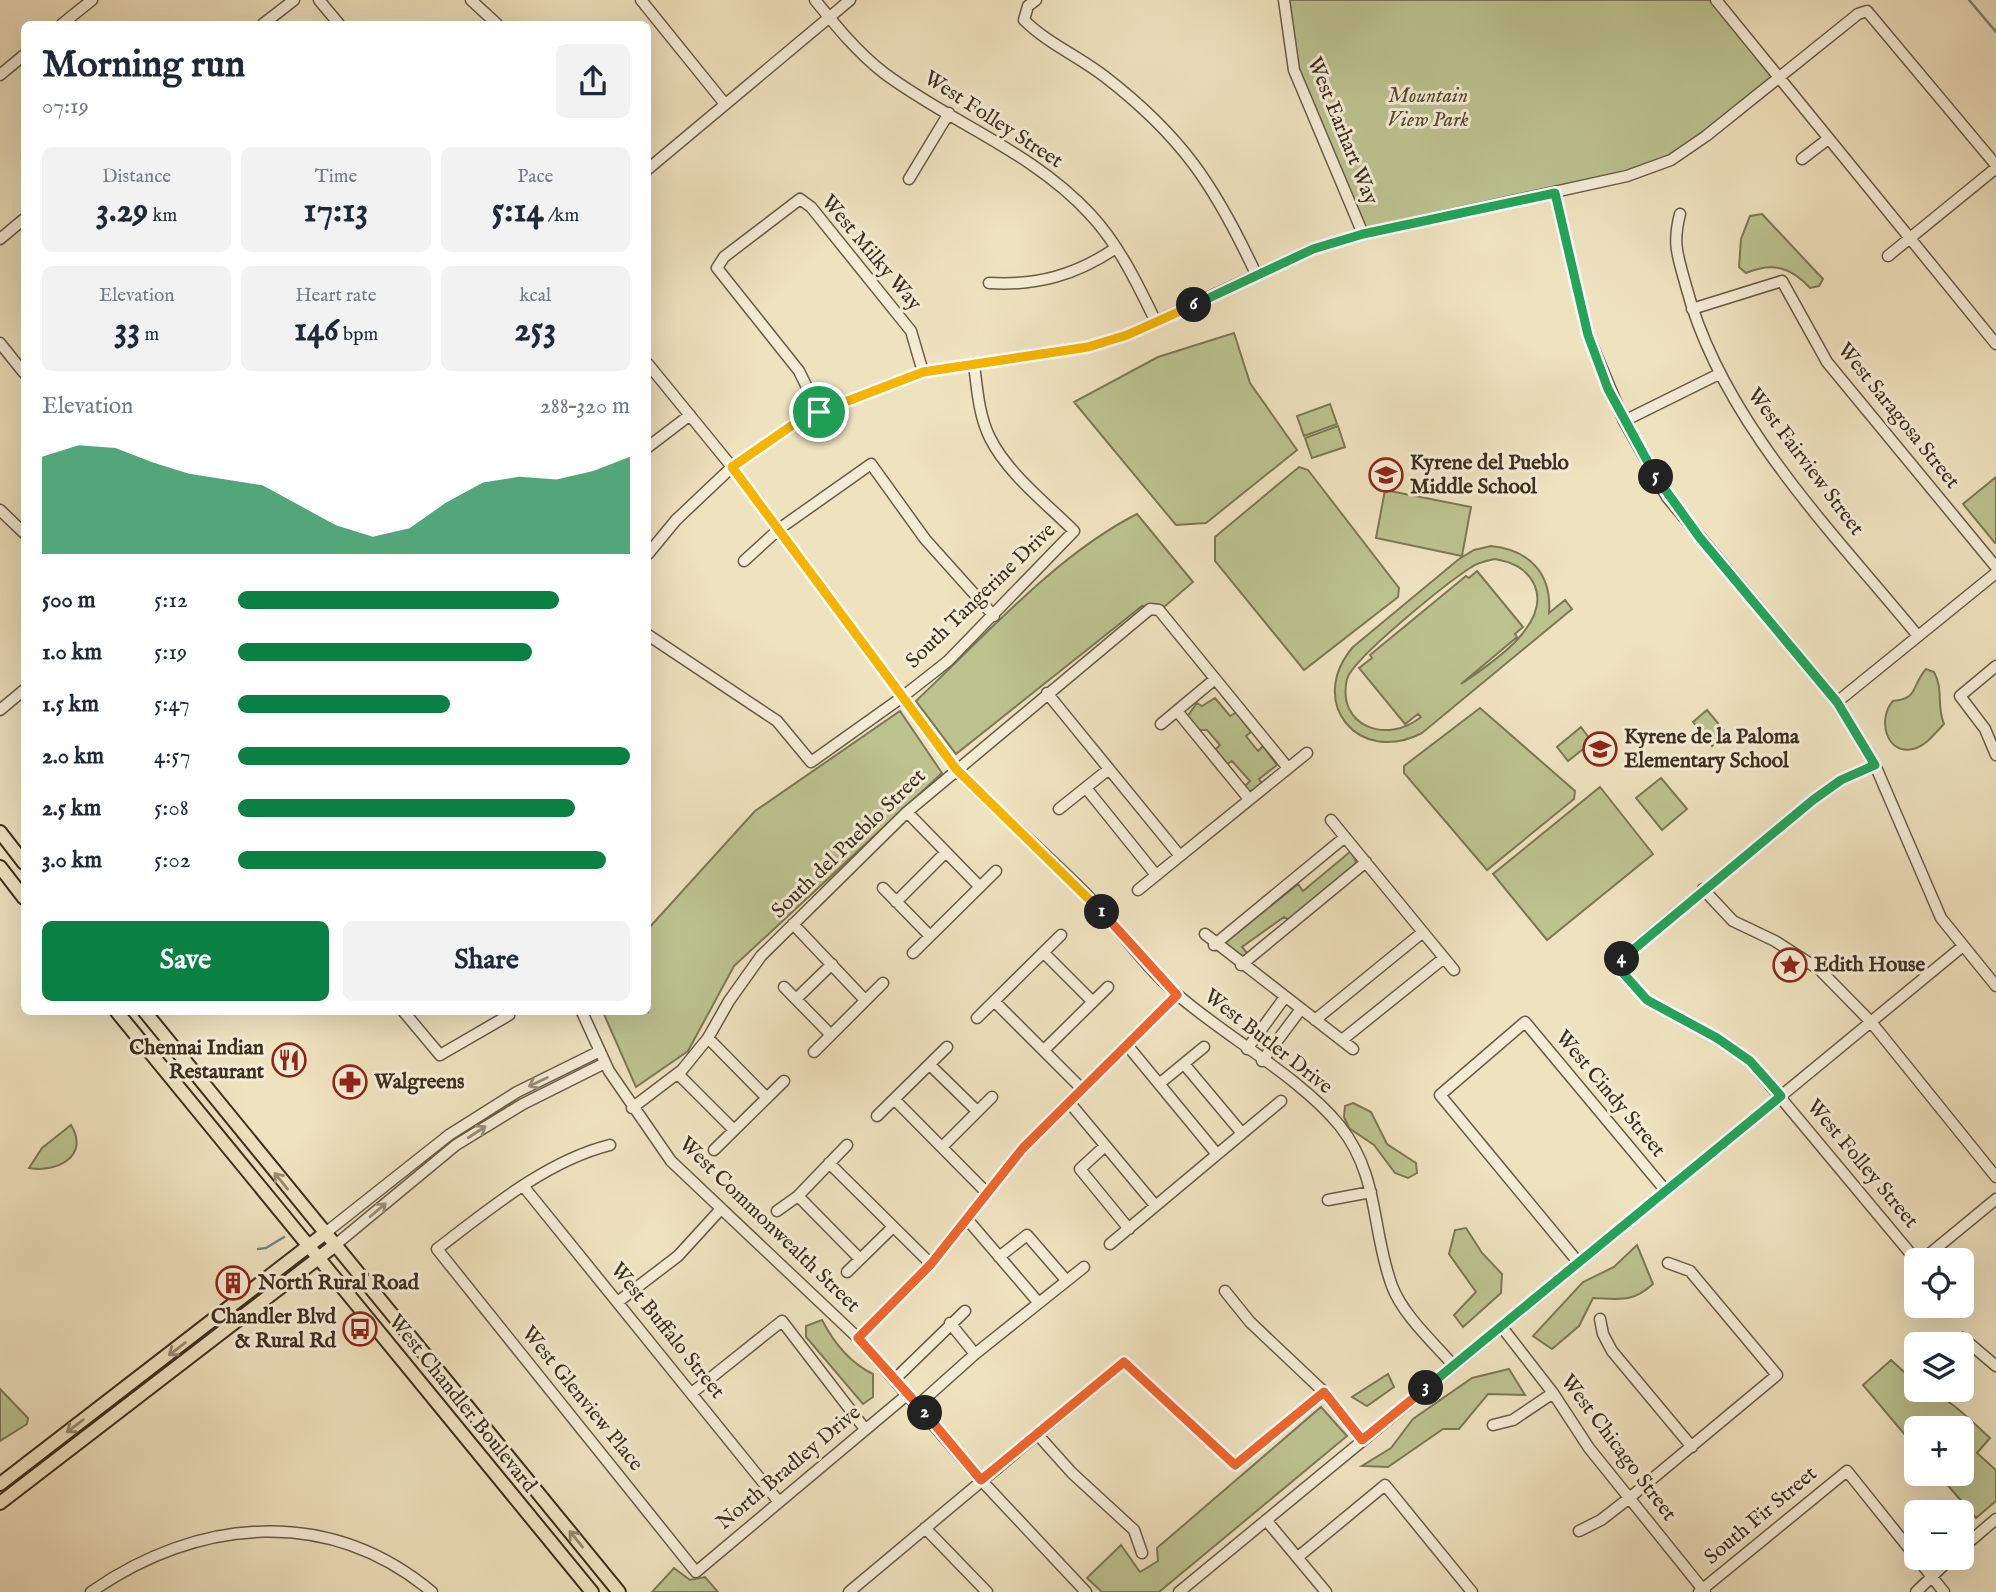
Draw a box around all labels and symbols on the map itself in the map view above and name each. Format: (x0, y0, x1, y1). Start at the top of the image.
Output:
street label: West Earhart Way (1300, 53, 1384, 209)
street label: West Folley Street (918, 65, 1068, 175)
park label: Mountain View Park (1387, 83, 1469, 134)
street label: West Milky Way (815, 190, 928, 317)
pin: 6 (1176, 288, 1212, 322)
street label: West Saragosa Street (1831, 337, 1965, 495)
pin (789, 382, 849, 442)
street label: West Fairview Street (1741, 383, 1869, 541)
place label: Kyrene del Pueblo Middle School (1410, 450, 1570, 501)
school or university icon: Kyrene del Pueblo Middle School (1367, 456, 1405, 494)
pin: 5 (1638, 460, 1674, 494)
street label: South Tangerine Drive (900, 517, 1062, 675)
place label: Kyrene de la Paloma Elementary School (1624, 724, 1800, 775)
school or university icon: Kyrene de la Paloma Elementary School (1581, 730, 1619, 768)
street label: South del Pueblo Street (766, 763, 932, 925)
pin: 1 (1084, 894, 1120, 930)
pin: 4 (1604, 942, 1640, 976)
place icon: Edith House (1771, 946, 1809, 984)
place label: Edith House (1814, 952, 1925, 979)
street label: West Butler Drive (1198, 983, 1338, 1101)
street label: West Cindy Street (1549, 1025, 1671, 1163)
place label: Chennai Indian Restaurant (129, 1035, 265, 1086)
restaurant icon: Chennai Indian Restaurant (270, 1041, 308, 1079)
pharmacy icon: Walgreens (331, 1063, 369, 1101)
place label: Walgreens (373, 1069, 465, 1096)
one-way arrow (528, 1075, 549, 1089)
street label: West Folley Street (1800, 1094, 1924, 1234)
one-way arrow (466, 1125, 486, 1139)
street label: West Commonwealth Street (673, 1131, 865, 1319)
one-way arrow (274, 1173, 289, 1191)
one-way arrow (368, 1202, 386, 1217)
street label: West Buffalo Street (604, 1257, 730, 1405)
building icon: North Rural Road (214, 1264, 252, 1302)
place label: North Rural Road (257, 1270, 420, 1297)
place label: Chandler Blvd & Rural Rd (211, 1304, 337, 1355)
street label: West Chandler Boulevard (382, 1309, 543, 1499)
bus stop icon: Chandler Blvd & Rural Rd (341, 1310, 379, 1348)
street label: West Glenview Place (515, 1321, 649, 1477)
one-way arrow (168, 1341, 187, 1356)
street label: West Chicago Street (1554, 1369, 1682, 1527)
pin: 3 (1408, 1370, 1444, 1406)
pin: 2 (908, 1396, 942, 1430)
street label: North Bradley Drive (711, 1399, 867, 1536)
one-way arrow (67, 1419, 85, 1434)
street label: South Fir Street (1699, 1461, 1823, 1571)
one-way arrow (568, 1531, 583, 1549)

